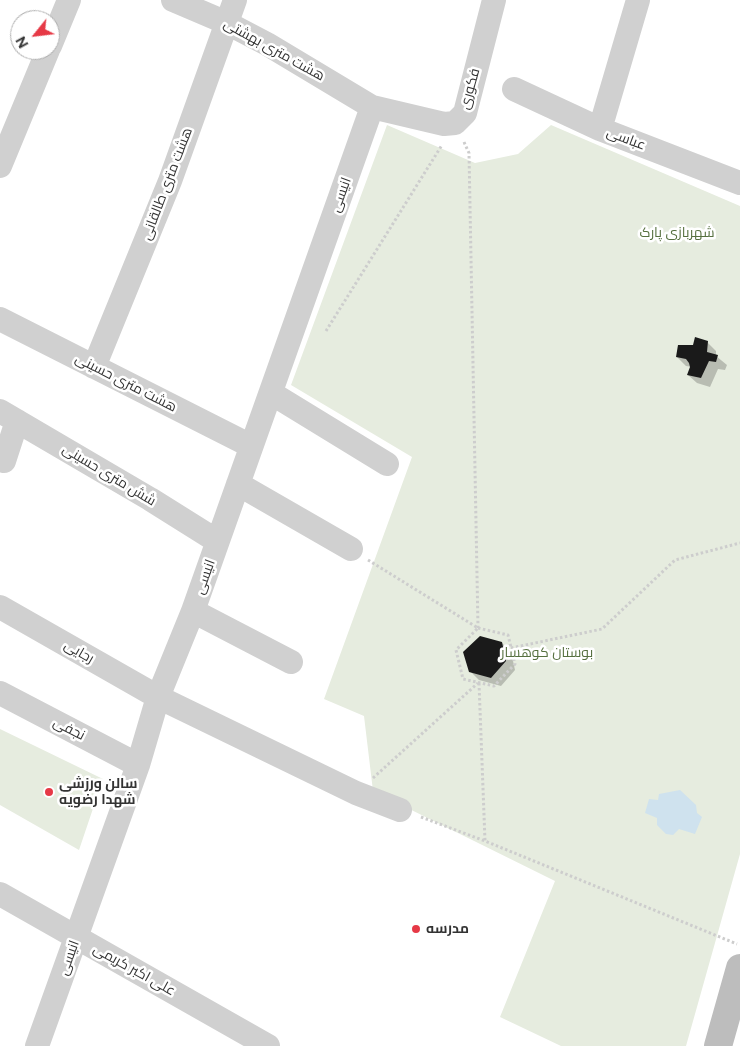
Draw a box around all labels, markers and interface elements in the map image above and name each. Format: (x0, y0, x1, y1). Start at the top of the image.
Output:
north arrow (10, 10, 60, 60)
street label: هشت متری بهشتی (221, 15, 327, 85)
text: N (12, 33, 32, 51)
street label: فکوری (456, 66, 484, 112)
street label: عباسی (604, 124, 648, 154)
street label: هشت متری طالقانی (138, 125, 196, 243)
street label: انیسی (327, 175, 355, 215)
park label: شهربازی پارک (639, 225, 715, 241)
street label: هشت متری حسینی (72, 350, 180, 416)
street label: شش متری حسینی (59, 440, 159, 510)
street label: انیسی (191, 557, 219, 597)
street label: رجایی (61, 637, 97, 667)
park label: بوستان کوهسار (501, 645, 593, 661)
street label: نجفی (50, 714, 88, 744)
place label: سالن ورزشی شهدا رضویه (59, 776, 138, 809)
marker: سالن ورزشی شهدا رضویه (43, 786, 55, 798)
place label: مدرسه (426, 921, 469, 937)
marker: مدرسه (410, 923, 422, 935)
street label: انیسی (55, 938, 83, 978)
street label: علی اکبر کریمی (90, 941, 178, 999)

